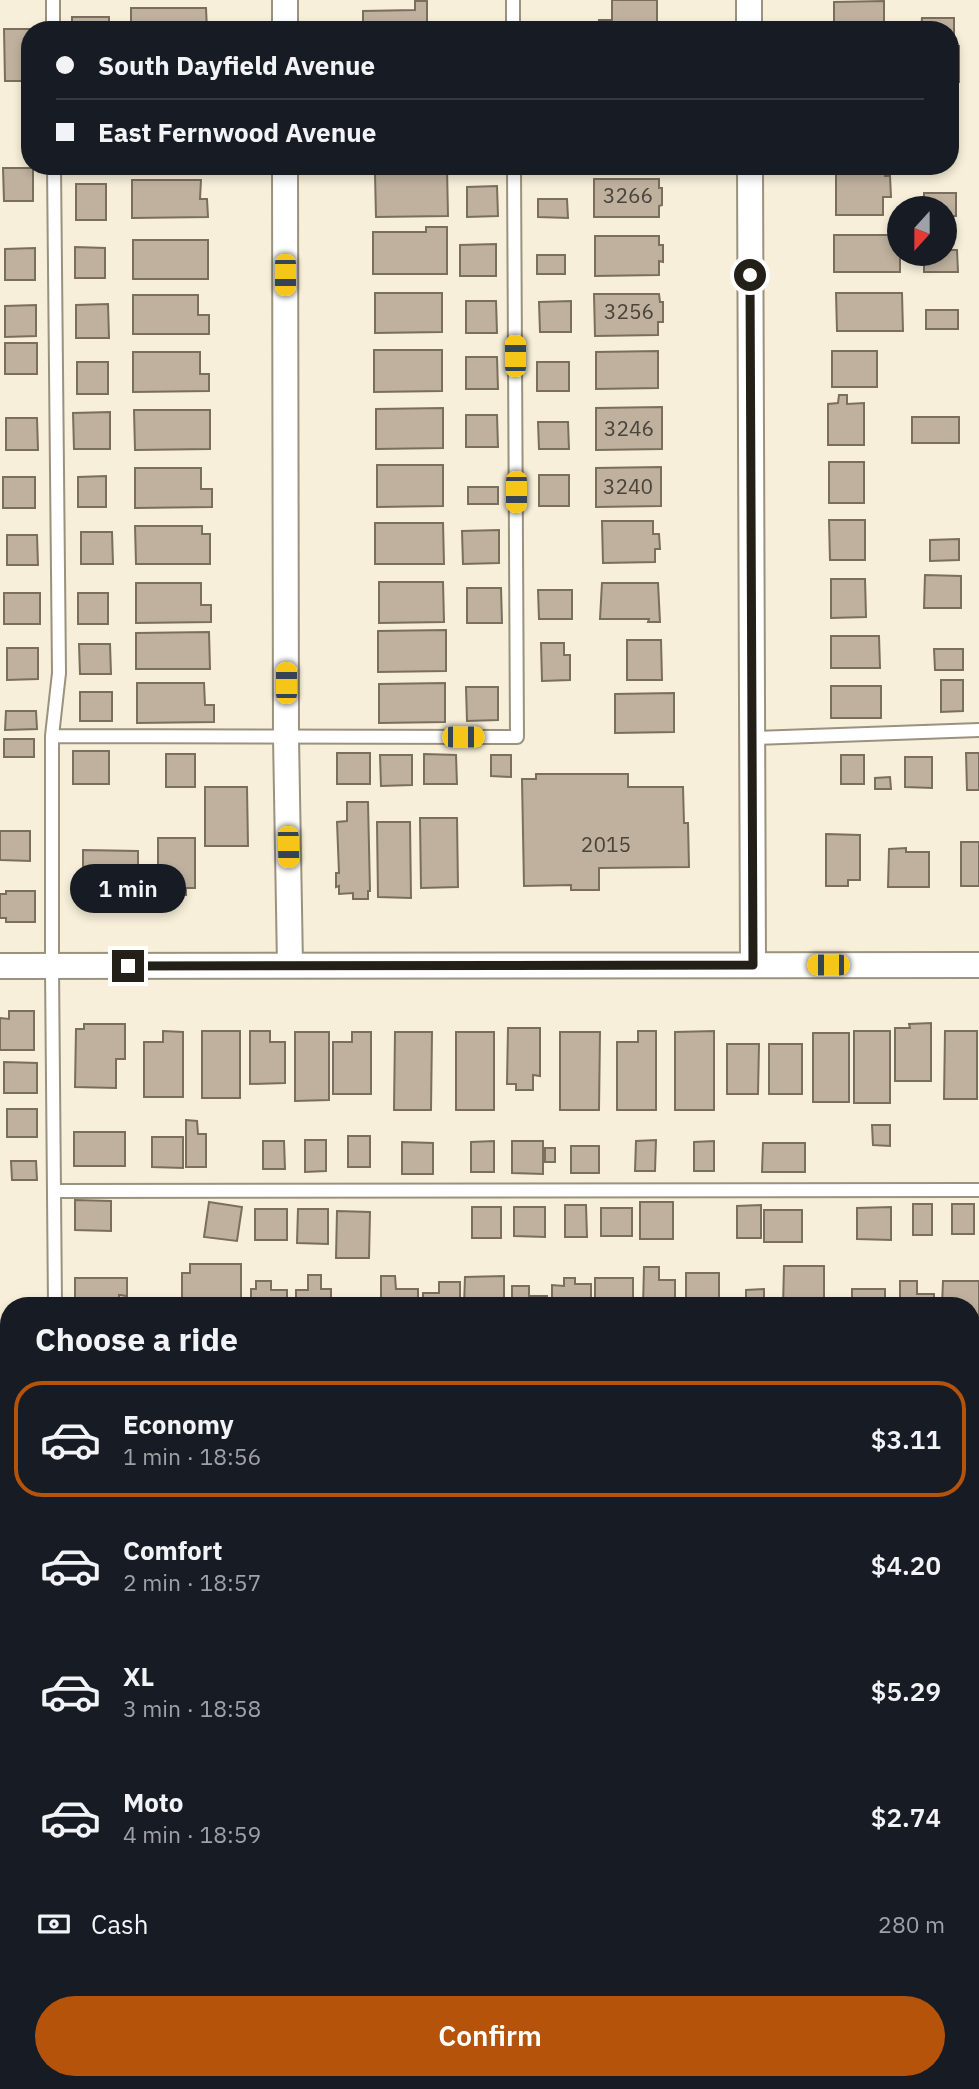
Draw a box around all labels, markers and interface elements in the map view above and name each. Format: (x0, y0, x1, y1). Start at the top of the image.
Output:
text: South Dayfield Avenue (98, 48, 375, 82)
text: East Fernwood Avenue (98, 115, 376, 149)
house number: 3266 (603, 181, 653, 209)
north arrow (887, 196, 957, 266)
map controls (887, 196, 957, 266)
car (275, 254, 296, 296)
route start (734, 259, 766, 291)
house number: 3256 (604, 297, 654, 325)
car (505, 335, 526, 377)
house number: 3246 (604, 414, 654, 442)
car (506, 471, 527, 513)
house number: 3240 (603, 472, 653, 500)
car (276, 662, 297, 704)
car (443, 727, 485, 748)
car (278, 826, 299, 868)
house number: 2015 (581, 830, 631, 858)
callout: 1 min (70, 864, 186, 914)
text: 1 min (98, 873, 158, 903)
route end (112, 950, 144, 982)
car (808, 955, 850, 976)
text: Choose a ride (35, 1318, 238, 1360)
text: Economy (123, 1407, 234, 1441)
icon: car (39, 1408, 102, 1471)
text: $3.11 (871, 1422, 941, 1456)
text: 1 min · 18:56 (123, 1441, 261, 1471)
text: Comfort (123, 1533, 222, 1567)
icon: car (39, 1534, 102, 1597)
text: $4.20 (871, 1548, 941, 1582)
text: 2 min · 18:57 (123, 1567, 261, 1597)
text: XL (123, 1659, 154, 1693)
icon: car (39, 1660, 102, 1723)
text: $5.29 (871, 1674, 941, 1708)
text: 3 min · 18:58 (123, 1693, 261, 1723)
text: Moto (123, 1785, 183, 1819)
icon: car (39, 1786, 102, 1849)
text: $2.74 (871, 1800, 941, 1834)
text: 4 min · 18:59 (123, 1819, 261, 1849)
icon: cash (35, 1905, 73, 1943)
text: Cash (91, 1907, 148, 1941)
text: 280 m (878, 1909, 945, 1939)
button: Confirm (35, 1996, 945, 2076)

